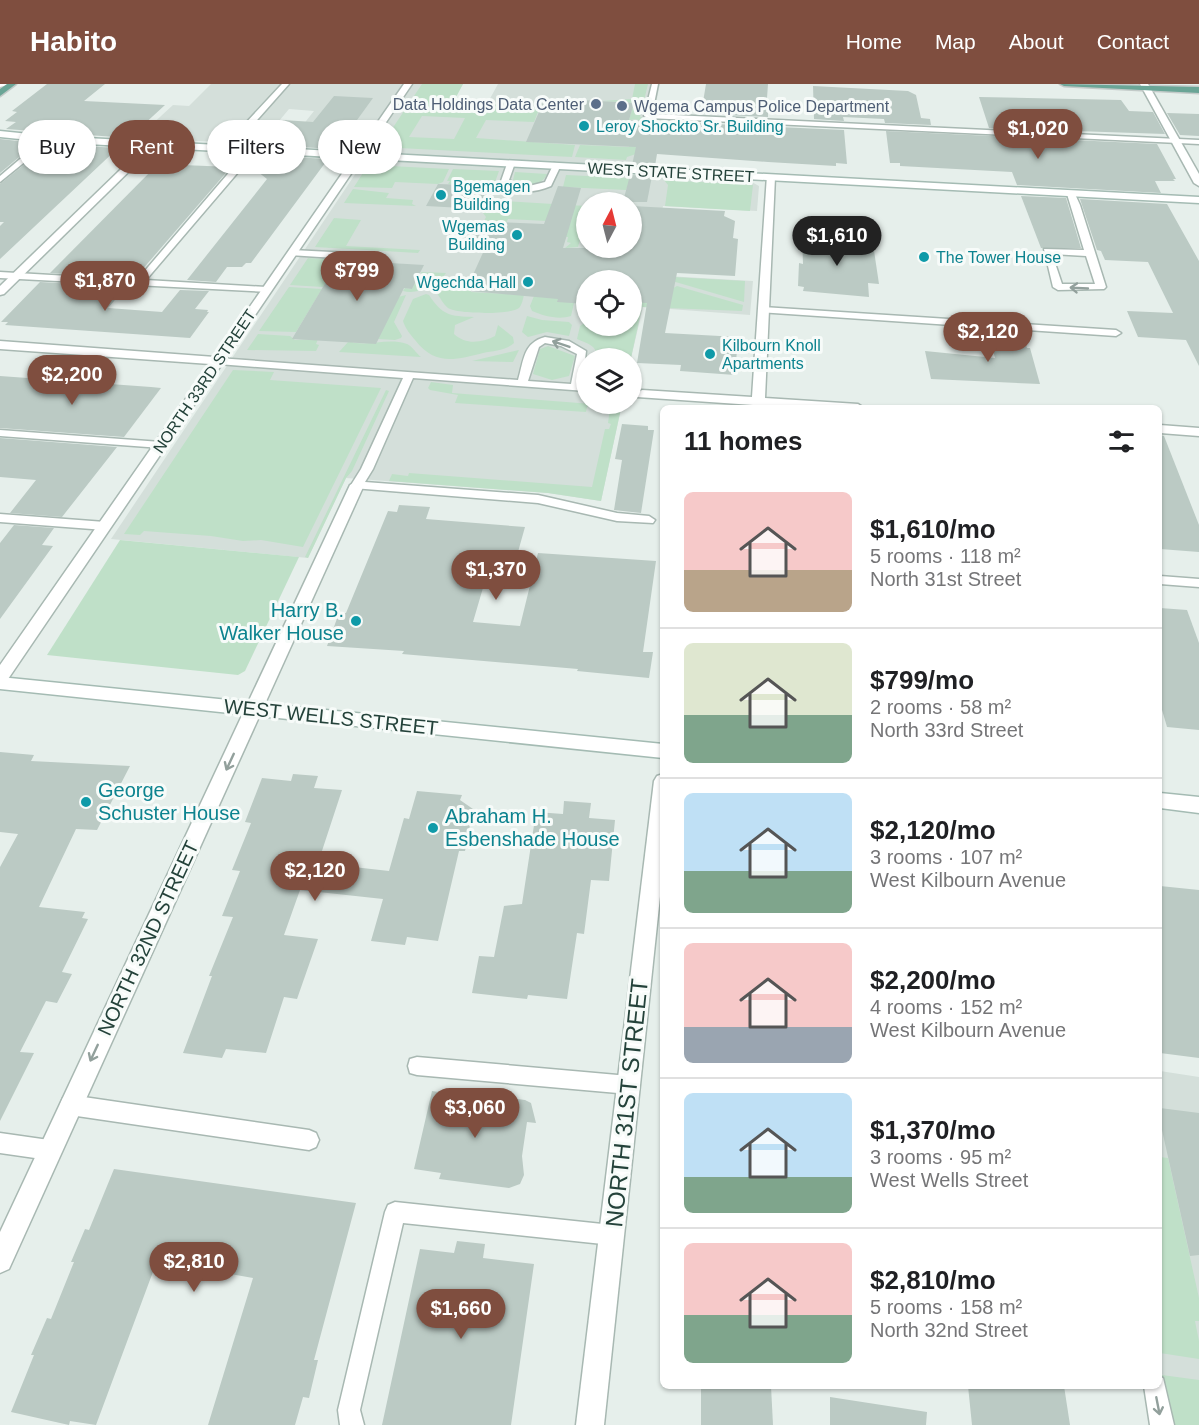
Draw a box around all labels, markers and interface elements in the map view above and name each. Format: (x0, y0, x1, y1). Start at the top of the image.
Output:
text: Habito (30, 26, 117, 57)
text: Home (846, 30, 902, 53)
text: Map (935, 30, 976, 53)
text: About (1009, 30, 1064, 53)
text: Contact (1097, 30, 1169, 53)
place label: Data Holdings Data Center (393, 96, 585, 113)
marker: Data Holdings Data Center (589, 97, 603, 111)
place label: Wgema Campus Police Department (634, 98, 890, 115)
marker: Wgema Campus Police Department (615, 99, 629, 113)
pin: $1,020 (989, 109, 1087, 160)
text: $1,020 (1007, 117, 1069, 139)
place label: Leroy Shockto Sr. Building (596, 118, 784, 135)
marker: Leroy Shockto Sr. Building (577, 119, 591, 133)
chip: Buy (18, 120, 96, 174)
chip: Rent (108, 120, 195, 174)
chip: Filters (207, 120, 306, 174)
chip: New (318, 120, 402, 174)
street label: WEST STATE STREET (587, 160, 755, 185)
place label: Bgemagen Building (453, 178, 530, 213)
marker: Bgemagen Building (434, 188, 448, 202)
north arrow (576, 192, 642, 258)
map controls (576, 192, 642, 414)
pin: $1,610 (788, 216, 886, 267)
place label: Wgemas Building (442, 218, 505, 253)
text: $1,610 (806, 224, 868, 246)
marker: Wgemas Building (510, 228, 524, 242)
place label: The Tower House (936, 249, 1061, 266)
marker: The Tower House (917, 250, 931, 264)
pin: $799 (321, 251, 393, 302)
text: $799 (335, 259, 379, 281)
pin: $1,870 (56, 261, 154, 312)
text: $1,870 (74, 269, 136, 291)
button: locate (576, 270, 642, 336)
place label: Wgechda Hall (416, 274, 516, 291)
marker: Wgechda Hall (521, 275, 535, 289)
one-way arrow (1070, 282, 1090, 293)
street label: NORTH 33RD STREET (150, 306, 259, 456)
pin: $2,120 (939, 312, 1037, 363)
text: $2,120 (957, 320, 1019, 342)
one-way arrow (552, 337, 571, 348)
place label: Kilbourn Knoll Apartments (722, 337, 821, 372)
marker: Kilbourn Knoll Apartments (703, 347, 717, 361)
button: layers (576, 348, 642, 414)
pin: $2,200 (23, 355, 121, 406)
text: $2,200 (41, 363, 103, 385)
icon: filters (1105, 425, 1138, 458)
text: 11 homes (684, 426, 803, 456)
text: $1,610/mo (870, 514, 996, 544)
icon: home (732, 516, 804, 588)
text: 5 rooms · 118 m² (870, 545, 1021, 567)
pin: $1,370 (447, 550, 545, 601)
text: $1,370 (465, 558, 527, 580)
text: North 31st Street (870, 568, 1021, 590)
place label: Harry B. Walker House (219, 599, 344, 644)
marker: Harry B. Walker House (349, 614, 363, 628)
text: $799/mo (870, 665, 974, 695)
icon: home (732, 667, 804, 739)
street label: WEST WELLS STREET (223, 695, 439, 739)
text: 2 rooms · 58 m² (870, 696, 1011, 718)
text: North 33rd Street (870, 719, 1023, 741)
one-way arrow (224, 753, 236, 771)
place label: George Schuster House (98, 779, 240, 824)
marker: George Schuster House (79, 795, 93, 809)
place label: Abraham H. Esbenshade House (445, 805, 620, 850)
text: $2,120/mo (870, 815, 996, 845)
icon: home (732, 817, 804, 889)
marker: Abraham H. Esbenshade House (426, 821, 440, 835)
street label: NORTH 32ND STREET (93, 837, 203, 1039)
text: 3 rooms · 107 m² (870, 846, 1022, 868)
pin: $2,120 (266, 851, 364, 902)
text: $2,120 (284, 859, 346, 881)
text: West Kilbourn Avenue (870, 869, 1066, 891)
text: $2,200/mo (870, 965, 996, 995)
icon: home (732, 967, 804, 1039)
street label: NORTH 31ST STREET (600, 977, 653, 1229)
text: 4 rooms · 152 m² (870, 996, 1022, 1018)
text: West Kilbourn Avenue (870, 1019, 1066, 1041)
one-way arrow (88, 1043, 100, 1061)
pin: $3,060 (426, 1088, 524, 1139)
text: $3,060 (444, 1096, 506, 1118)
text: $1,370/mo (870, 1115, 996, 1145)
icon: home (732, 1117, 804, 1189)
text: 3 rooms · 95 m² (870, 1146, 1011, 1168)
text: West Wells Street (870, 1169, 1028, 1191)
pin: $2,810 (145, 1242, 243, 1293)
text: $2,810 (163, 1250, 225, 1272)
text: $2,810/mo (870, 1265, 996, 1295)
icon: home (732, 1267, 804, 1339)
pin: $1,660 (412, 1289, 510, 1340)
text: 5 rooms · 158 m² (870, 1296, 1022, 1318)
text: $1,660 (430, 1297, 492, 1319)
text: North 32nd Street (870, 1319, 1028, 1341)
one-way arrow (1153, 1395, 1164, 1415)

